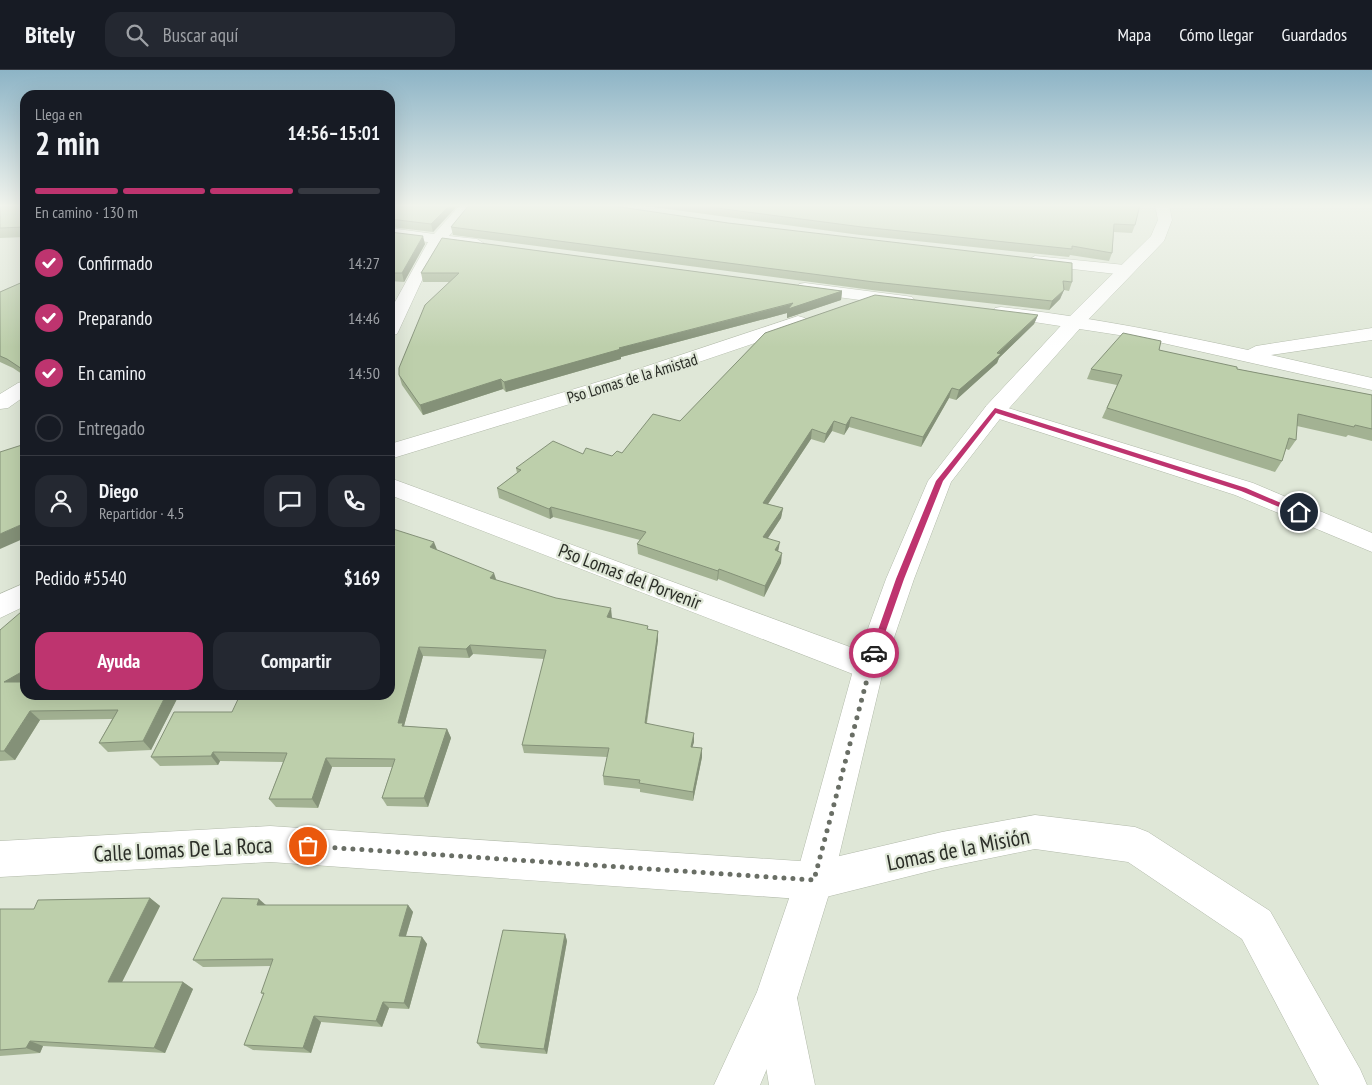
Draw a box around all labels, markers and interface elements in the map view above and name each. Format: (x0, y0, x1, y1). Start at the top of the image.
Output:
search box (105, 12, 455, 57)
text: Bitely (25, 19, 75, 50)
icon: search (123, 21, 151, 49)
text: Buscar aquí (163, 23, 238, 47)
text: Mapa (1117, 23, 1151, 46)
text: Cómo llegar (1179, 23, 1254, 46)
text: Guardados (1282, 23, 1347, 46)
text: Llega en (35, 104, 82, 124)
text: 14:56–15:01 (287, 121, 380, 145)
text: 2 min (35, 122, 100, 164)
text: En camino · 130 m (35, 202, 138, 222)
icon: check (35, 249, 63, 277)
text: Confirmado (78, 251, 153, 275)
text: 14:27 (348, 253, 380, 273)
icon: check (35, 304, 63, 332)
text: Preparando (78, 306, 153, 330)
text: 14:46 (348, 308, 380, 328)
street label: Pso Lomas de la Amistad (564, 349, 700, 407)
icon: check (35, 359, 63, 387)
text: En camino (78, 361, 146, 385)
text: 14:50 (348, 363, 380, 383)
text: Entregado (78, 416, 145, 440)
button: person (35, 475, 87, 527)
button: chat (264, 475, 316, 527)
button: phone (328, 475, 380, 527)
text: Diego (99, 479, 138, 503)
pin (1278, 491, 1320, 533)
icon: home (1285, 498, 1313, 526)
text: Repartidor · 4.5 (99, 503, 184, 523)
street label: Pso Lomas del Porvenir (555, 538, 706, 615)
text: Pedido #5540 (35, 566, 126, 590)
text: $169 (344, 566, 380, 590)
courier (849, 628, 899, 678)
button: Ayuda (35, 632, 203, 690)
button: Compartir (213, 632, 380, 690)
icon: car (860, 639, 888, 667)
street label: Lomas de la Misión (884, 821, 1032, 877)
pin (287, 825, 329, 867)
street label: Calle Lomas De La Roca (93, 830, 273, 868)
icon: bag (294, 832, 322, 860)

